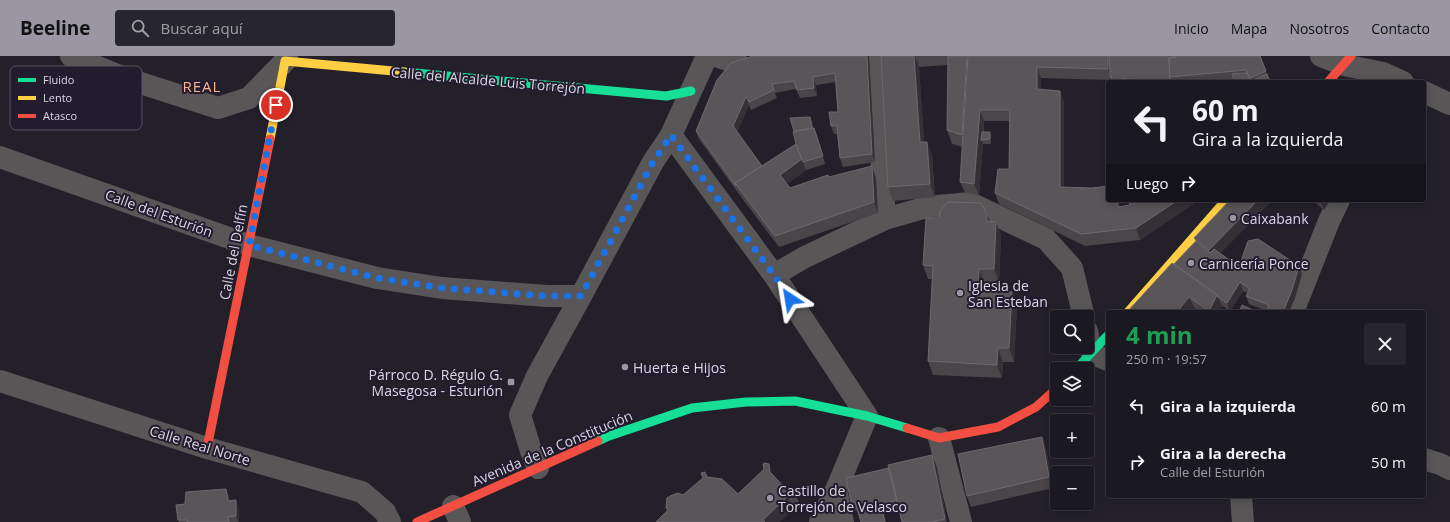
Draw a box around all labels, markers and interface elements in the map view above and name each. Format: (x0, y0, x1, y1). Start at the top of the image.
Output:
search box (115, 10, 395, 46)
text: Beeline (20, 15, 91, 41)
icon: search (129, 17, 151, 39)
text: Buscar aquí (161, 18, 243, 38)
text: Inicio (1174, 19, 1209, 38)
text: Mapa (1231, 19, 1267, 38)
text: Nosotros (1289, 19, 1349, 38)
text: Contacto (1371, 19, 1430, 38)
street label: Calle del Alcalde Luis Torrejón (390, 62, 586, 98)
legend (10, 66, 142, 130)
text: Fluido (43, 72, 75, 87)
district label: REAL (183, 76, 221, 96)
pin (259, 88, 293, 122)
text: Lento (43, 90, 73, 105)
text: 60 m (1192, 91, 1259, 129)
icon: arrive (265, 94, 287, 116)
icon: left (1126, 96, 1178, 148)
text: Atasco (43, 108, 78, 123)
text: Gira a la izquierda (1192, 127, 1344, 151)
icon: right (1177, 172, 1199, 194)
text: Luego (1126, 173, 1169, 193)
street label: Calle del Esturión (103, 185, 215, 241)
street label: Calle del Delfín (214, 203, 252, 301)
place label: Caixabank (1241, 209, 1309, 228)
marker: Caixabank (1228, 213, 1238, 223)
place label: Carnicería Ponce (1199, 254, 1309, 273)
marker: Carnicería Ponce (1186, 258, 1196, 268)
place label: Iglesia de San Esteban (968, 276, 1048, 311)
position arrow (769, 278, 811, 320)
marker: Iglesia de San Esteban (955, 288, 965, 298)
map controls (1050, 310, 1094, 510)
button: search (1050, 310, 1094, 354)
text: 4 min (1126, 318, 1193, 351)
button: close (1364, 323, 1406, 365)
text: 250 m · 19:57 (1126, 350, 1207, 368)
place label: Huerta e Hijos (633, 358, 726, 377)
marker: Huerta e Hijos (620, 362, 630, 372)
button: layers (1050, 362, 1094, 406)
place label: Párroco D. Régulo G. Masegosa - Esturión (369, 365, 503, 400)
marker: Párroco D. Régulo G. Masegosa - Esturión (506, 377, 516, 387)
icon: left (1126, 395, 1148, 417)
text: Gira a la izquierda (1160, 396, 1296, 416)
text: 60 m (1371, 396, 1406, 416)
street label: Avenida de la Constitución (469, 406, 635, 490)
button: + (1050, 414, 1094, 458)
street label: Calle Real Norte (147, 421, 253, 469)
text: Gira a la derecha (1160, 443, 1286, 463)
icon: right (1126, 451, 1148, 473)
text: 50 m (1371, 452, 1406, 472)
text: Calle del Esturión (1160, 463, 1265, 481)
button: − (1050, 466, 1094, 510)
place label: Castillo de Torrejón de Velasco (778, 481, 907, 516)
marker: Castillo de Torrejón de Velasco (765, 493, 775, 503)

